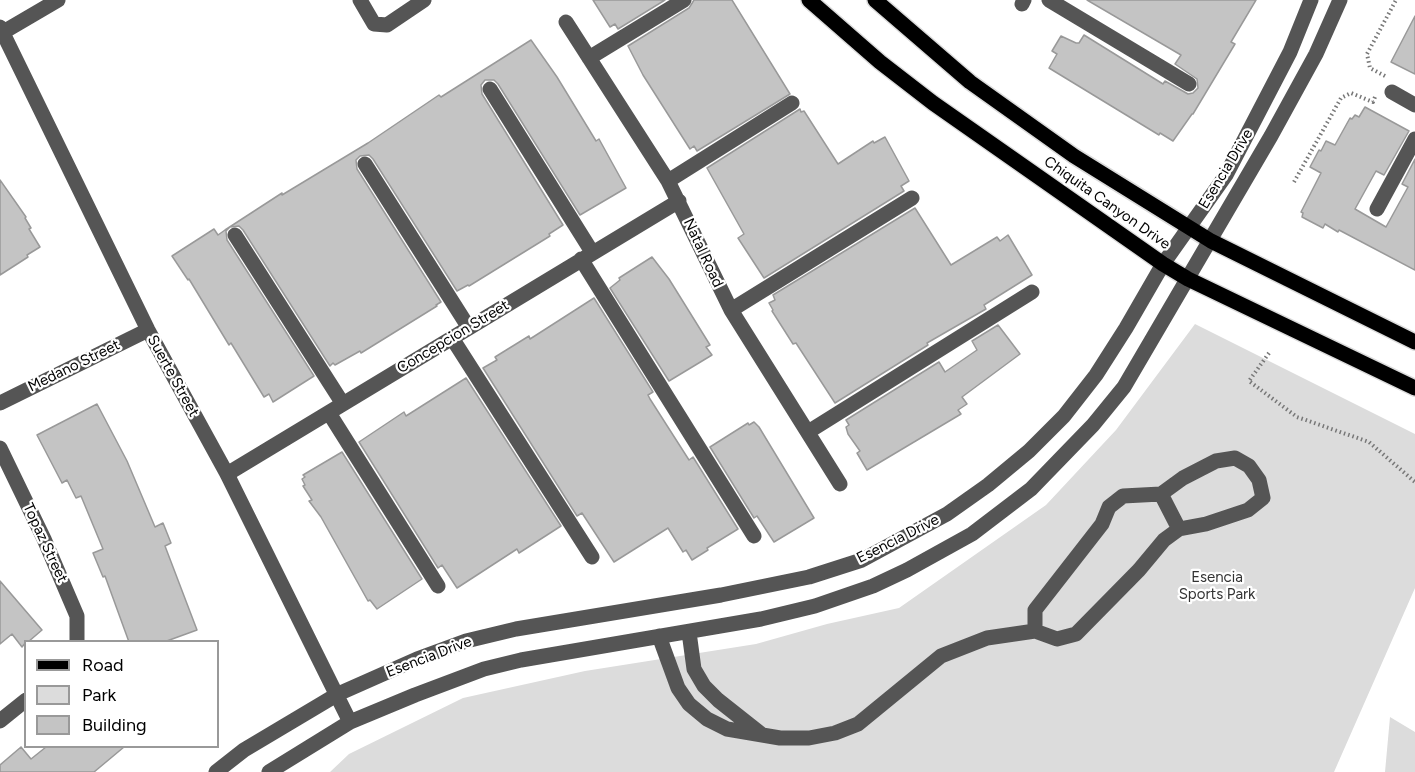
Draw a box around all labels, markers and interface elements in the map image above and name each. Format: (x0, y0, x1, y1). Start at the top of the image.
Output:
street label: Esencia Drive (1195, 126, 1257, 212)
street label: Chiquita Canyon Drive (1040, 153, 1174, 253)
street label: Natal Road (679, 216, 727, 290)
street label: Concepcion Street (394, 296, 512, 378)
street label: Suerte Street (143, 332, 203, 420)
street label: Medano Street (25, 336, 123, 396)
street label: Topaz Street (19, 500, 71, 586)
street label: Esencia Drive (854, 511, 942, 567)
park label: Esencia Sports Park (1179, 569, 1255, 604)
street label: Esencia Drive (384, 632, 474, 682)
legend (24, 640, 219, 748)
text: Road (82, 654, 123, 676)
text: Park (82, 684, 116, 706)
text: Building (82, 714, 147, 736)

